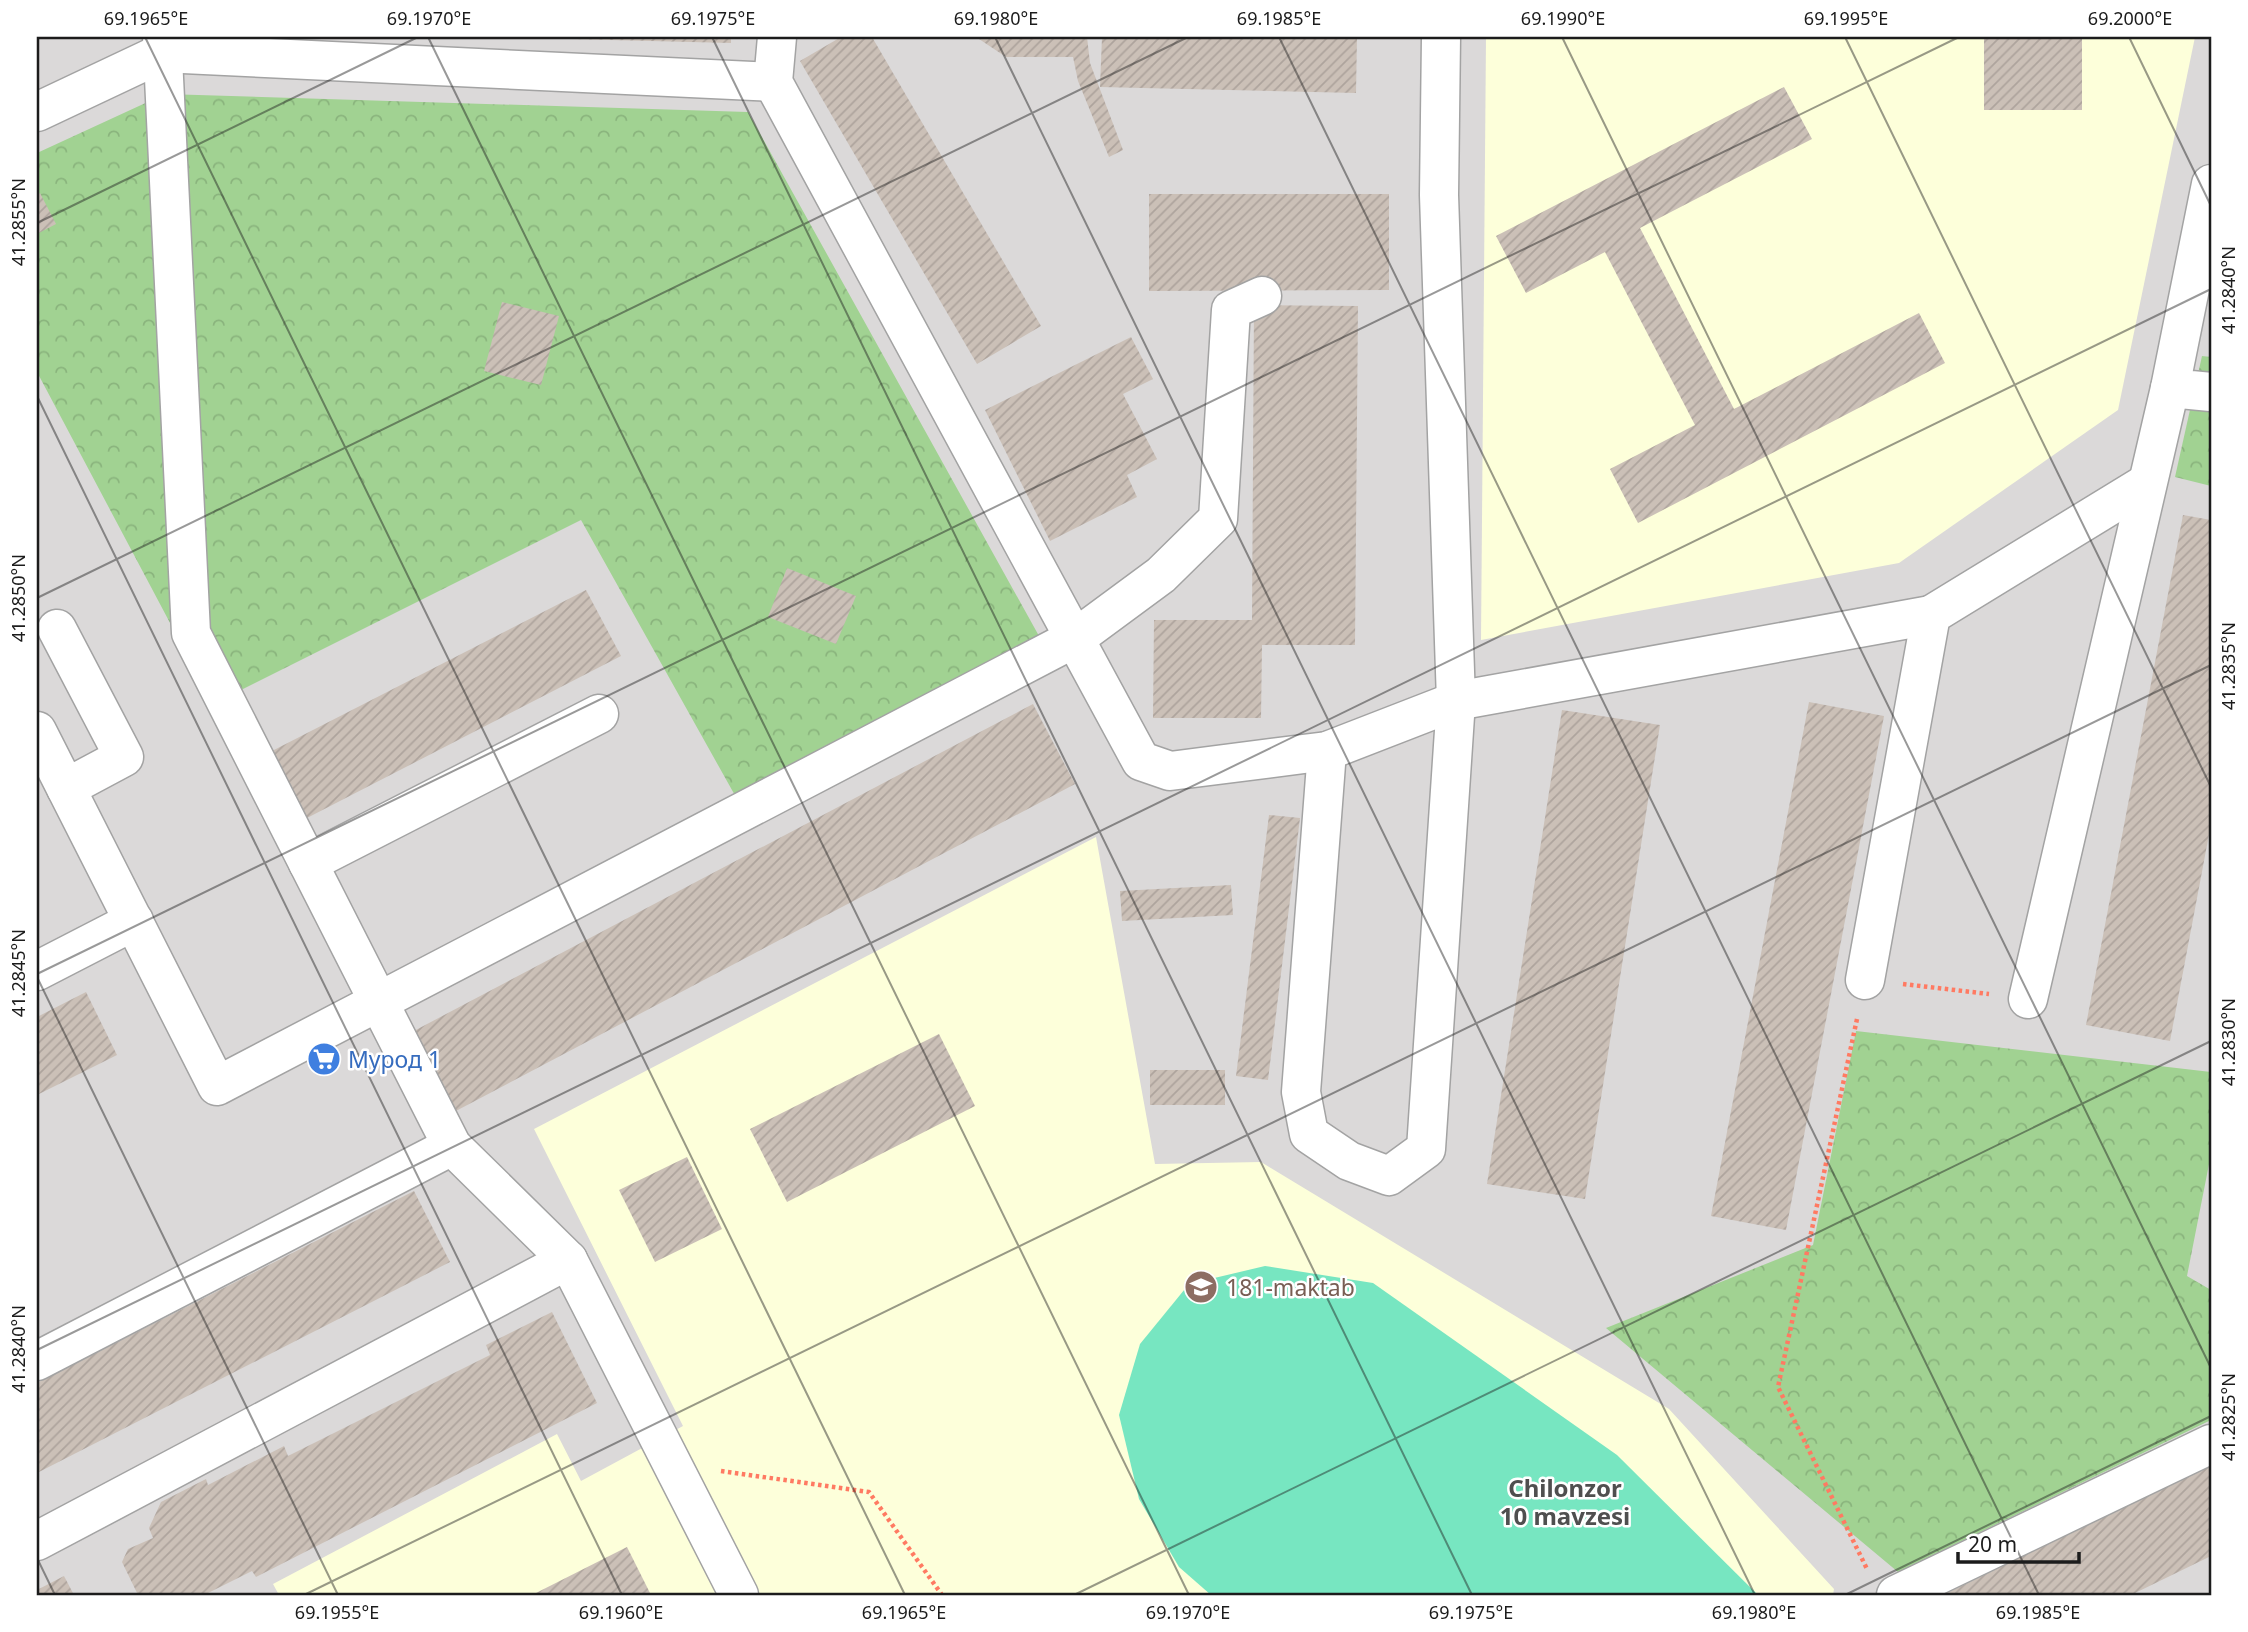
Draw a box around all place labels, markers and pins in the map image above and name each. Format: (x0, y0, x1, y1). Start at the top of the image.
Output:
supermarket icon: Мурод 1 (305, 1040, 343, 1078)
place label: Мурод 1 (348, 1043, 441, 1075)
school or university icon: 181-maktab (1182, 1268, 1220, 1306)
place label: 181-maktab (1226, 1271, 1355, 1303)

